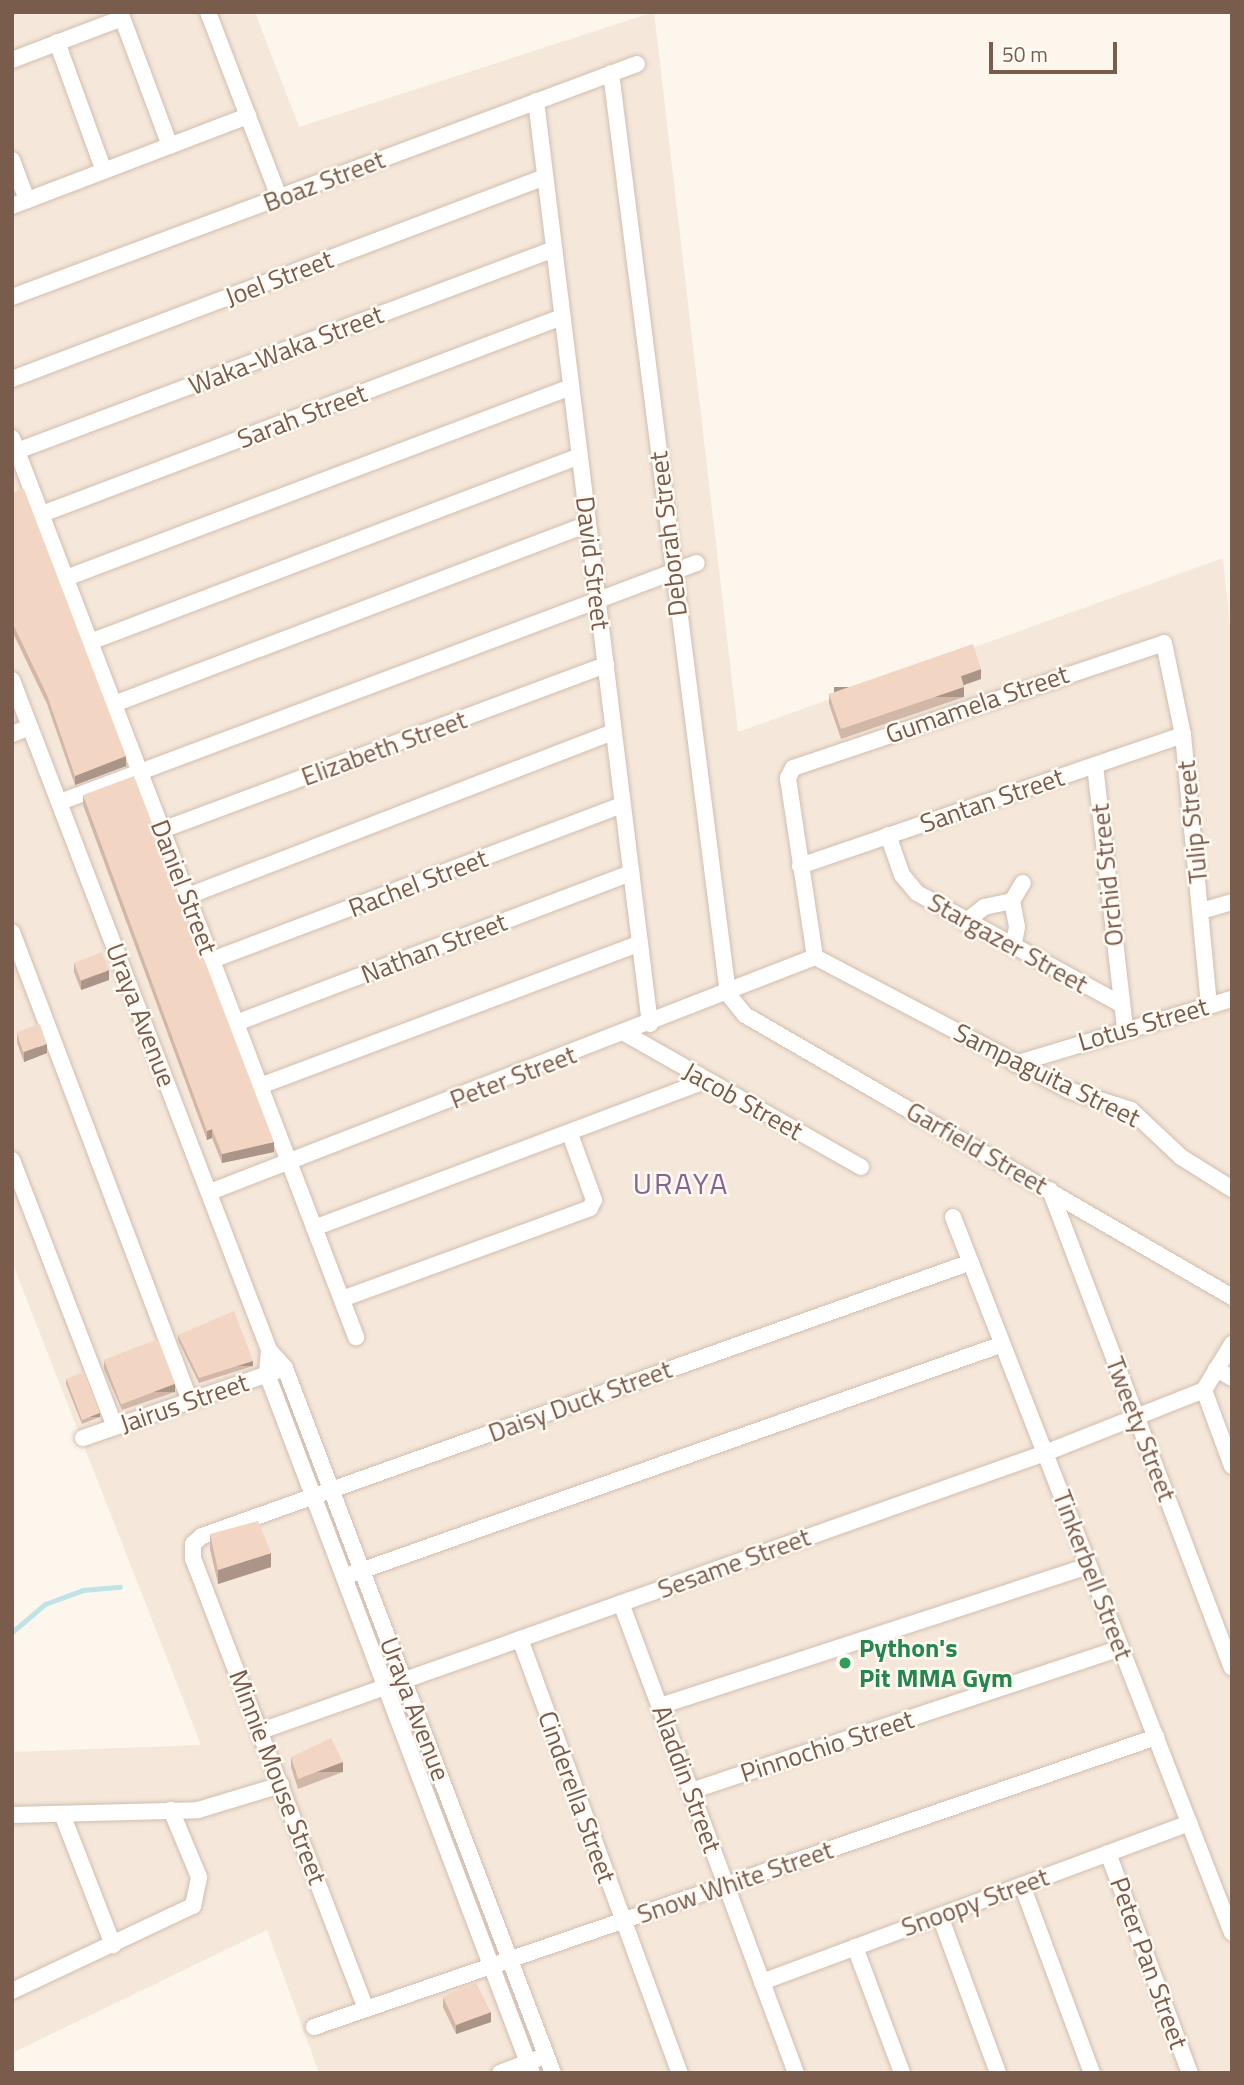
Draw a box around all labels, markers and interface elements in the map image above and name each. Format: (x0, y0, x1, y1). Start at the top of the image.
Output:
scale bar (992, 28, 1120, 72)
text: 50 m (1002, 38, 1048, 70)
street label: Boaz Street (259, 144, 389, 218)
street label: Joel Street (221, 243, 337, 313)
street label: Waka-Waka Street (184, 299, 388, 401)
street label: Sarah Street (233, 377, 371, 455)
street label: Deborah Street (642, 450, 694, 618)
street label: David Street (569, 494, 617, 632)
street label: Gumamela Street (882, 658, 1072, 750)
street label: Elizabeth Street (297, 704, 471, 792)
street label: Tulip Street (1170, 759, 1214, 885)
street label: Santan Street (916, 761, 1068, 839)
street label: Orchid Street (1084, 802, 1130, 948)
street label: Daniel Street (144, 815, 224, 959)
street label: Rachel Street (344, 842, 492, 924)
street label: Stargazer Street (923, 886, 1093, 1000)
street label: Nathan Street (357, 906, 511, 990)
street label: Uraya Avenue (99, 939, 183, 1091)
street label: Lotus Street (1074, 991, 1212, 1057)
street label: Sampaguita Street (949, 1016, 1145, 1134)
street label: Peter Street (446, 1039, 580, 1115)
street label: Jacob Street (678, 1055, 808, 1147)
street label: Garfield Street (901, 1095, 1053, 1201)
district label: URAYA (633, 1165, 729, 1201)
street label: Tweety Street (1099, 1352, 1183, 1506)
street label: Daisy Duck Street (484, 1353, 676, 1449)
street label: Jairus Street (116, 1366, 252, 1440)
street label: Tinkerbell Street (1046, 1486, 1140, 1664)
street label: Sesame Street (654, 1521, 814, 1605)
place label: Python's Pit MMA Gym (859, 1632, 1013, 1694)
street label: Uraya Avenue (373, 1633, 457, 1785)
marker: Python's Pit MMA Gym (837, 1655, 853, 1671)
street label: Minnie Mouse Street (223, 1665, 333, 1889)
street label: Aladdin Street (646, 1701, 728, 1857)
street label: Pinnochio Street (736, 1703, 918, 1789)
street label: Cinderella Street (532, 1707, 622, 1887)
street label: Snow White Street (633, 1834, 837, 1930)
street label: Snoopy Street (897, 1861, 1053, 1943)
street label: Peter Pan Street (1103, 1873, 1195, 2053)

